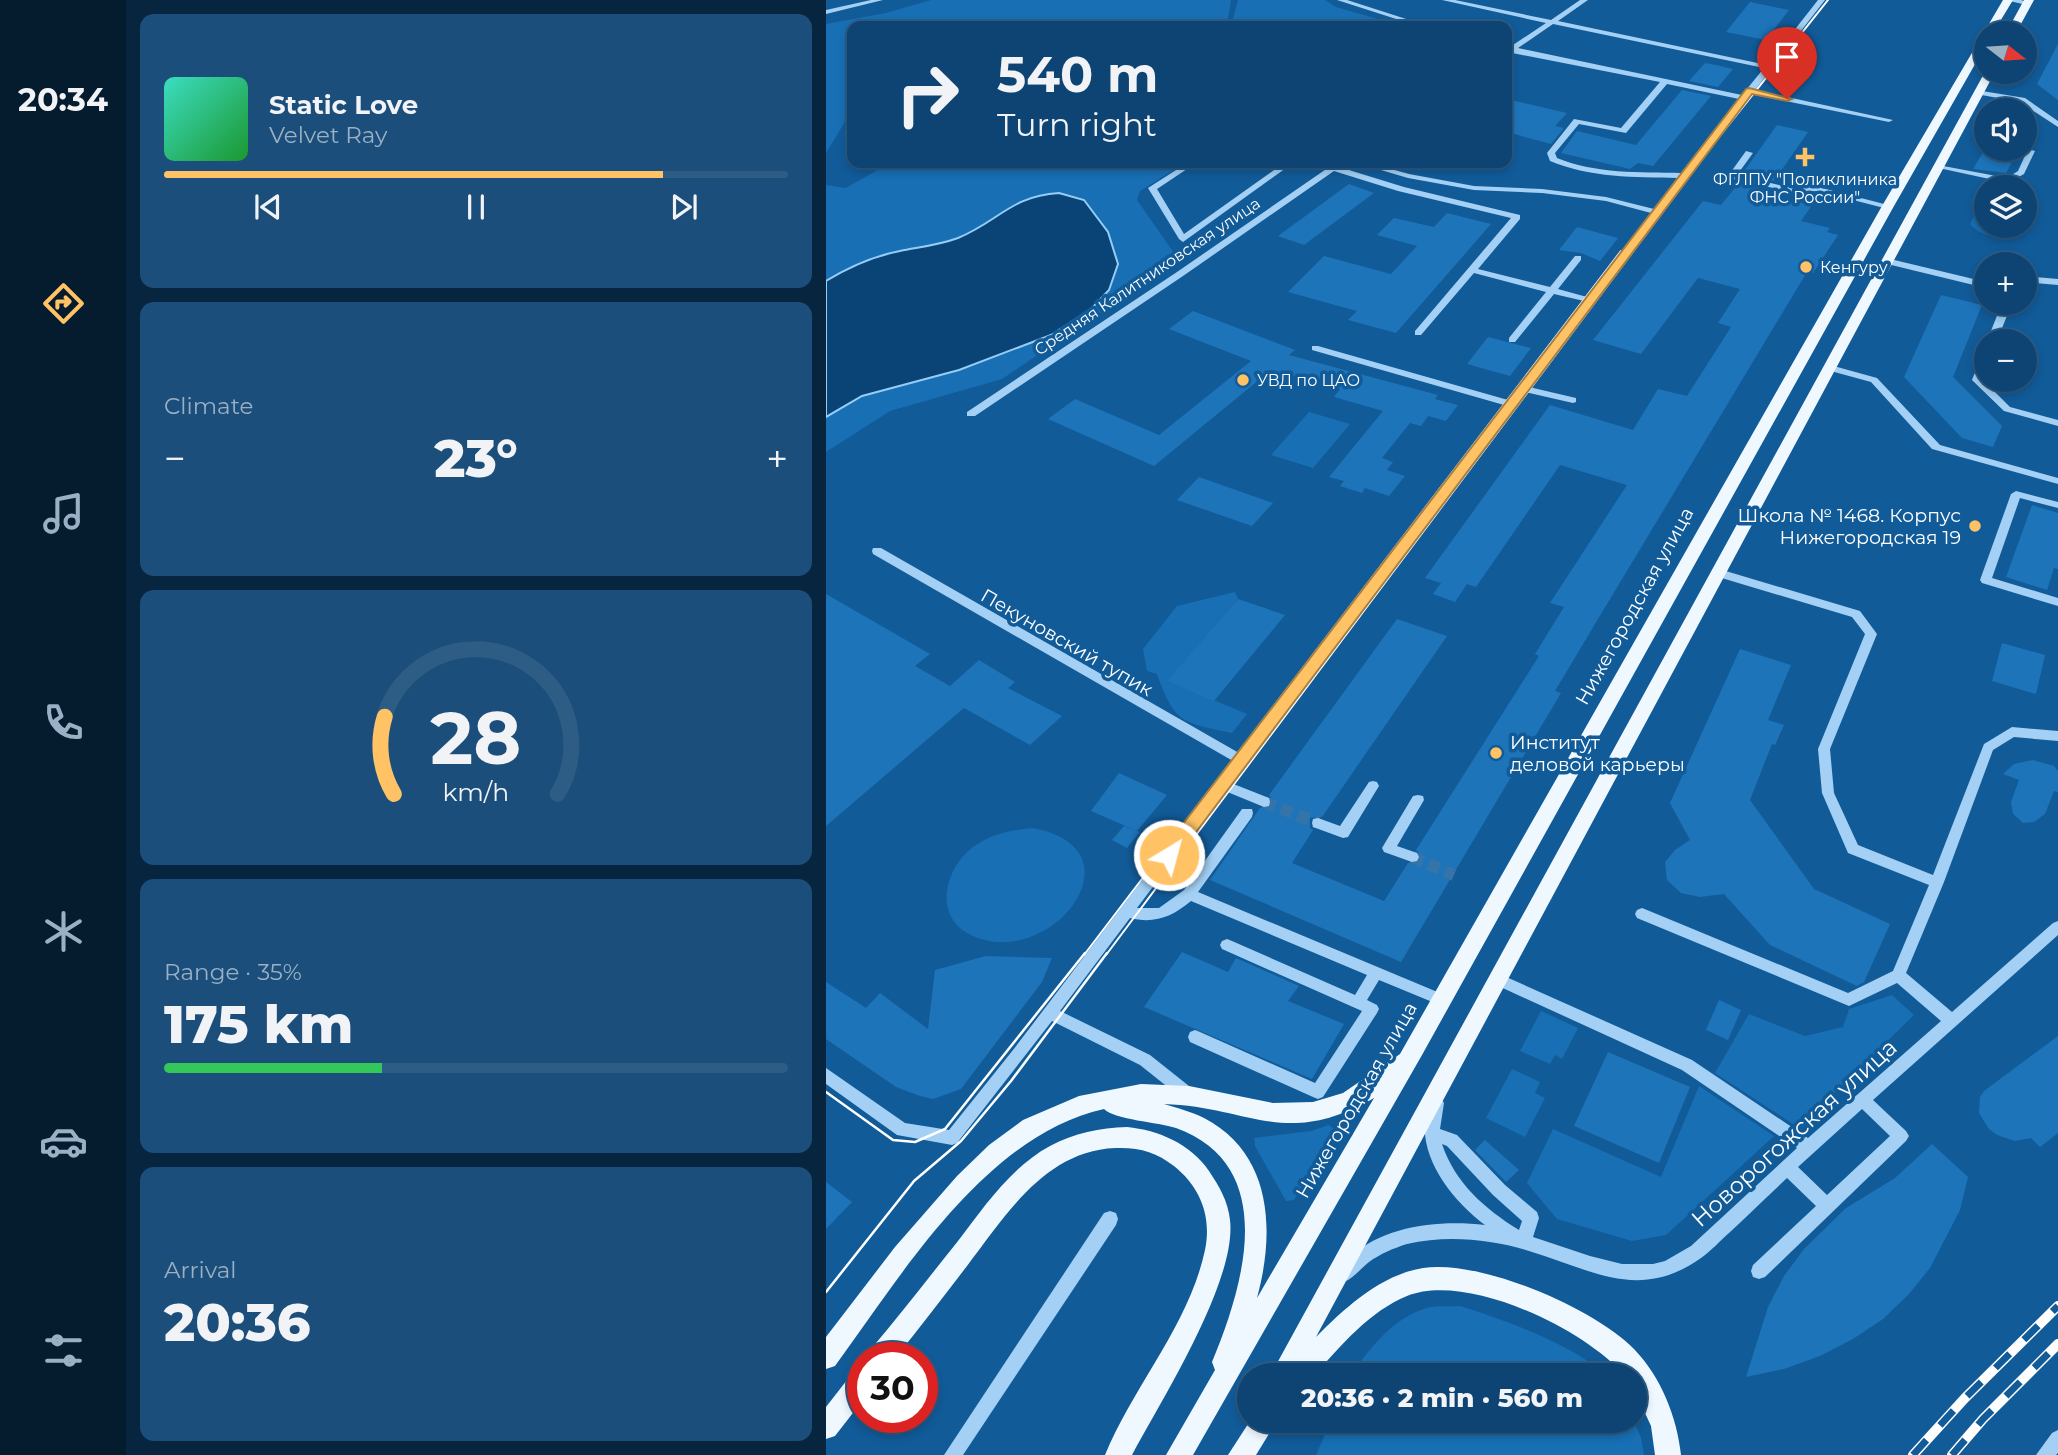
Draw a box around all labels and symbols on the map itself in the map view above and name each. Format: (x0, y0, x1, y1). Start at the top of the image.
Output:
north arrow (1974, 21, 2037, 84)
pin (1757, 27, 1817, 99)
marker: ФГЛПУ "Поликлиника ФНС России" (1795, 147, 1815, 167)
place label: ФГЛПУ "Поликлиника ФНС России" (1713, 170, 1897, 207)
street label: Средняя Калитниковская улица (1031, 194, 1264, 359)
place label: Кенгуру (1820, 258, 1888, 277)
marker: Кенгуру (1798, 259, 1814, 275)
place label: УВД по ЦАО (1257, 371, 1360, 390)
marker: УВД по ЦАО (1235, 372, 1251, 388)
street label: Нижегородская улица (1570, 503, 1698, 709)
place label: Школа № 1468. Корпус Нижегородская 19 (1738, 504, 1961, 549)
marker: Школа № 1468. Корпус Нижегородская 19 (1967, 518, 1983, 534)
street label: Пекуновский тупик (977, 584, 1157, 701)
place label: Институт деловой карьеры (1510, 731, 1685, 776)
marker: Институт деловой карьеры (1488, 745, 1504, 761)
position arrow (1132, 818, 1206, 892)
street label: Нижегородская улица (1291, 998, 1422, 1202)
street label: Новорогожская улица (1685, 1033, 1903, 1233)
speed limit sign: 30 (847, 1342, 938, 1433)

